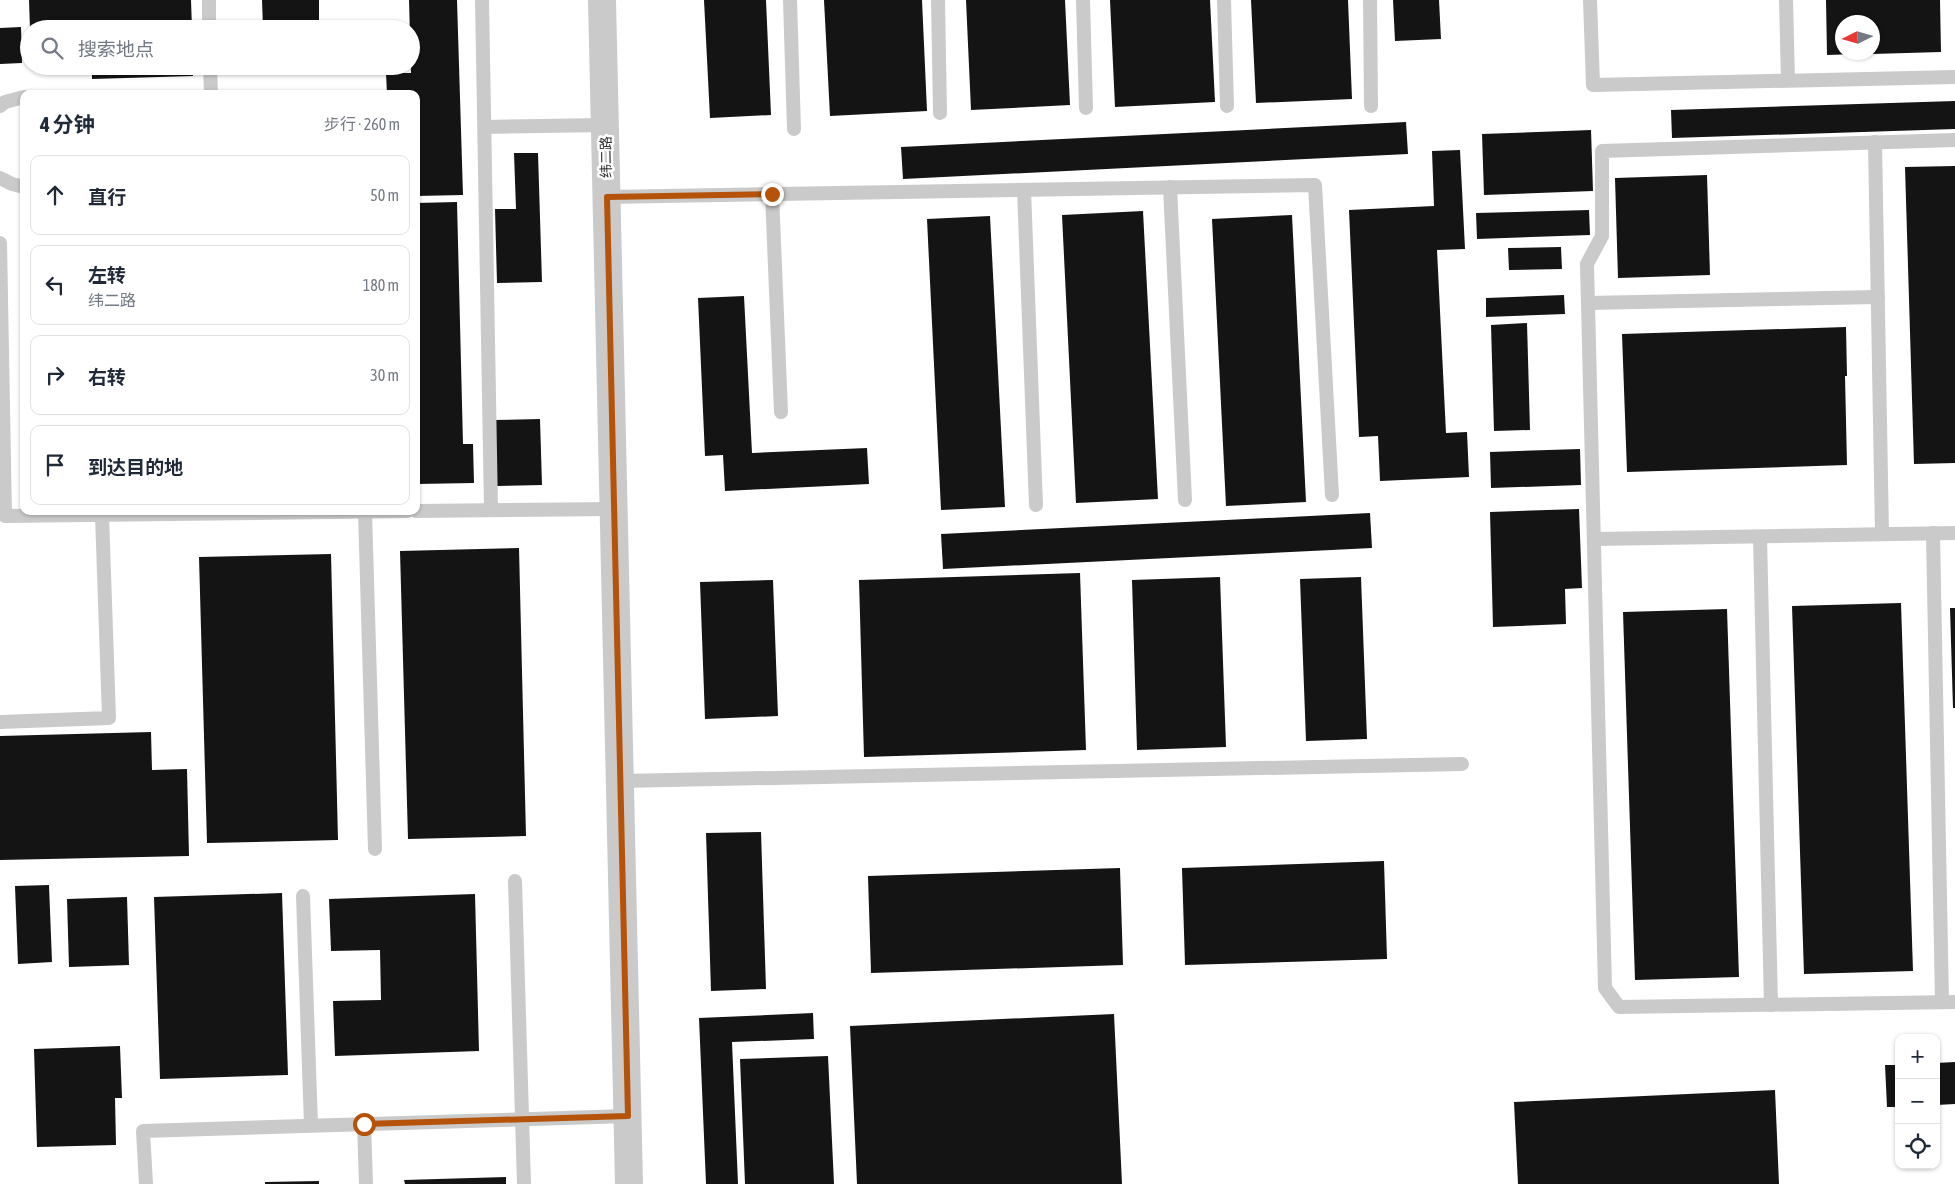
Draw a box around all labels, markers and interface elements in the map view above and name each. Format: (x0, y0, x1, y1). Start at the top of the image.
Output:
north arrow (1835, 15, 1880, 60)
search box (20, 20, 420, 75)
icon: search (38, 34, 66, 62)
text: 搜索地点 (78, 38, 154, 60)
text: 4 分钟 (40, 112, 95, 136)
text: 步行 · 260 m (324, 115, 400, 133)
street label: 纬二路 (598, 136, 614, 178)
icon: ahead (41, 181, 69, 209)
route end (761, 183, 784, 206)
text: 直行 (88, 186, 126, 208)
text: 50 m (370, 186, 399, 204)
text: 左转 (88, 264, 126, 286)
icon: left (41, 271, 69, 299)
text: 180 m (363, 276, 399, 294)
text: 纬二路 (88, 291, 136, 309)
icon: right (41, 361, 69, 389)
text: 右转 (88, 366, 126, 388)
text: 30 m (370, 366, 399, 384)
icon: arrive (41, 451, 69, 479)
text: 到达目的地 (88, 456, 183, 478)
map controls (1895, 1034, 1940, 1169)
button: + (1895, 1034, 1940, 1079)
button: − (1895, 1079, 1940, 1124)
route start (353, 1113, 376, 1136)
button: locate (1895, 1124, 1940, 1169)

